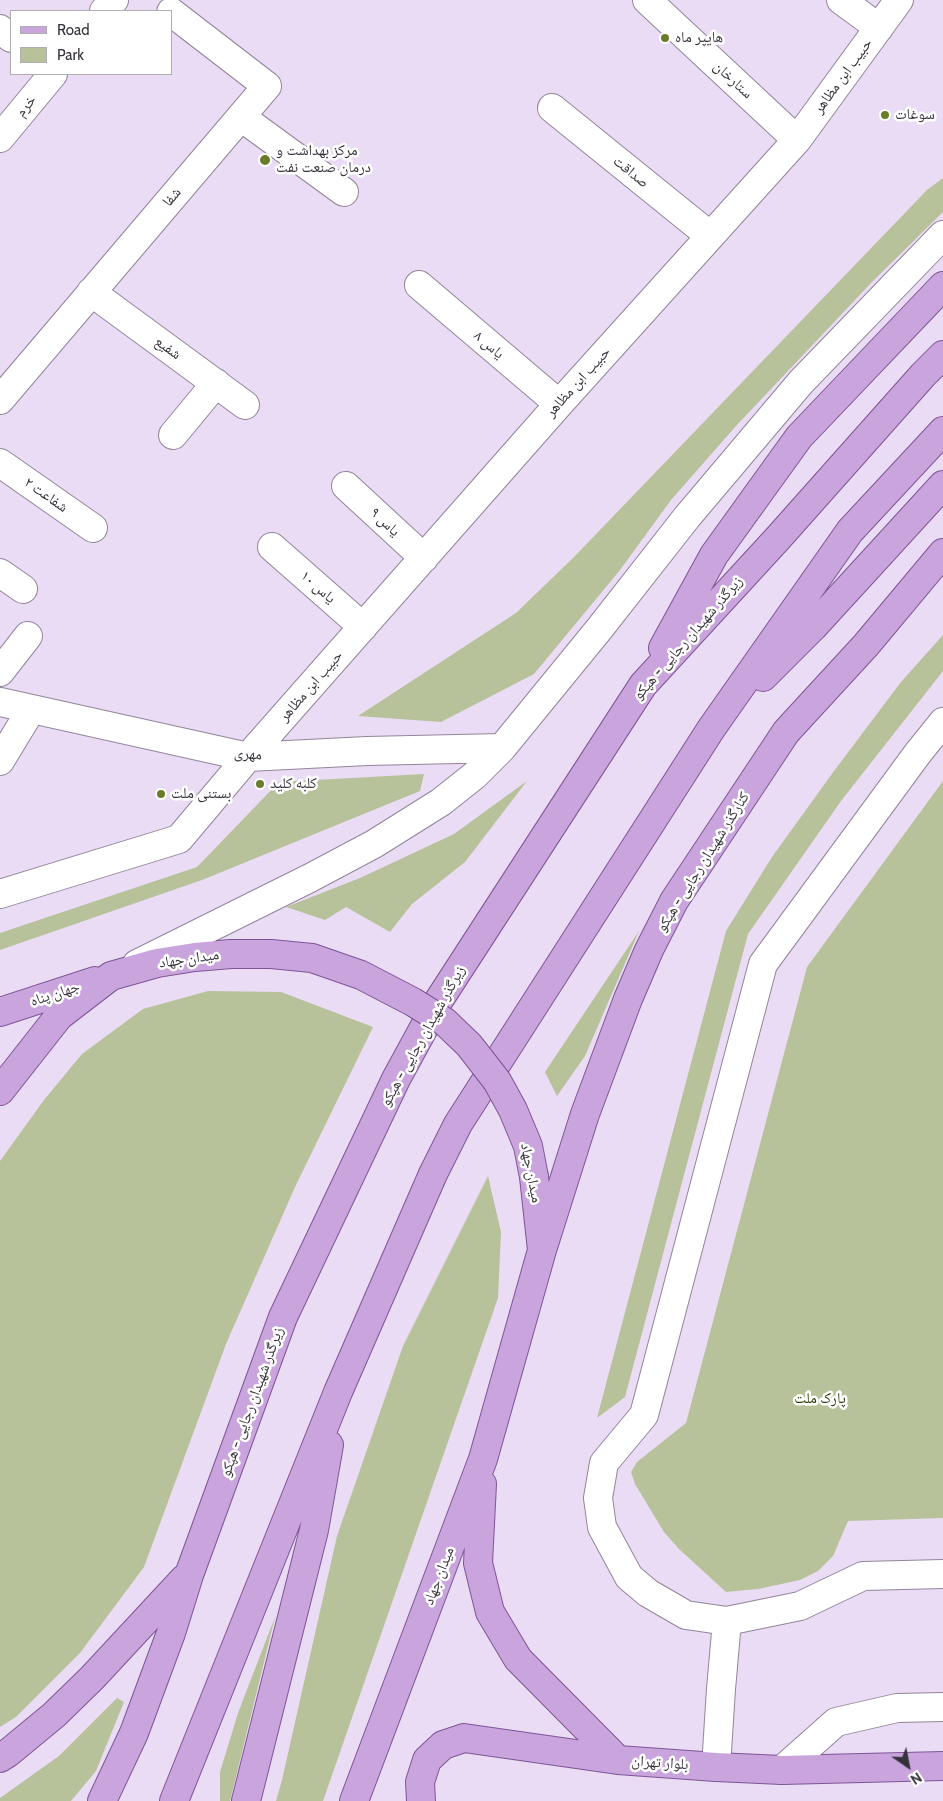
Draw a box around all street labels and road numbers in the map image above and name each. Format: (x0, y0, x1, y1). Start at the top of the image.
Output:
street label: حبیب ابن مظاهر (810, 35, 876, 117)
street label: ستارخان (710, 57, 756, 103)
street label: خرم (12, 91, 40, 121)
street label: صداقت (609, 152, 653, 192)
street label: شفا (159, 184, 185, 210)
street label: یاس ۸ (470, 327, 508, 363)
street label: شفیع (151, 332, 185, 364)
street label: حبیب ابن مظاهر (542, 343, 614, 421)
street label: شفاعت ۲ (21, 473, 71, 517)
street label: یاس ۹ (366, 504, 404, 540)
street label: یاس ۱۰ (297, 567, 339, 607)
street label: زیرگذر شهیدان رجایی - هپکو (629, 572, 747, 704)
street label: حبیب ابن مظاهر (275, 647, 347, 725)
street label: مهری (233, 744, 263, 764)
street label: کنارگذر شهیدان رجایی - هپکو (653, 789, 753, 935)
street label: میدان جهاد (158, 946, 220, 972)
street label: زیرگذر شهیدان رجایی - هپکو (377, 963, 469, 1109)
street label: جهان پناه (28, 978, 82, 1010)
street label: میدان جهاد (516, 1142, 546, 1204)
street label: زیرگذر شهیدان رجایی - هپکو (217, 1325, 287, 1479)
street label: میدان جهاد (420, 1545, 458, 1607)
street label: بلوار تهران (631, 1752, 689, 1774)

